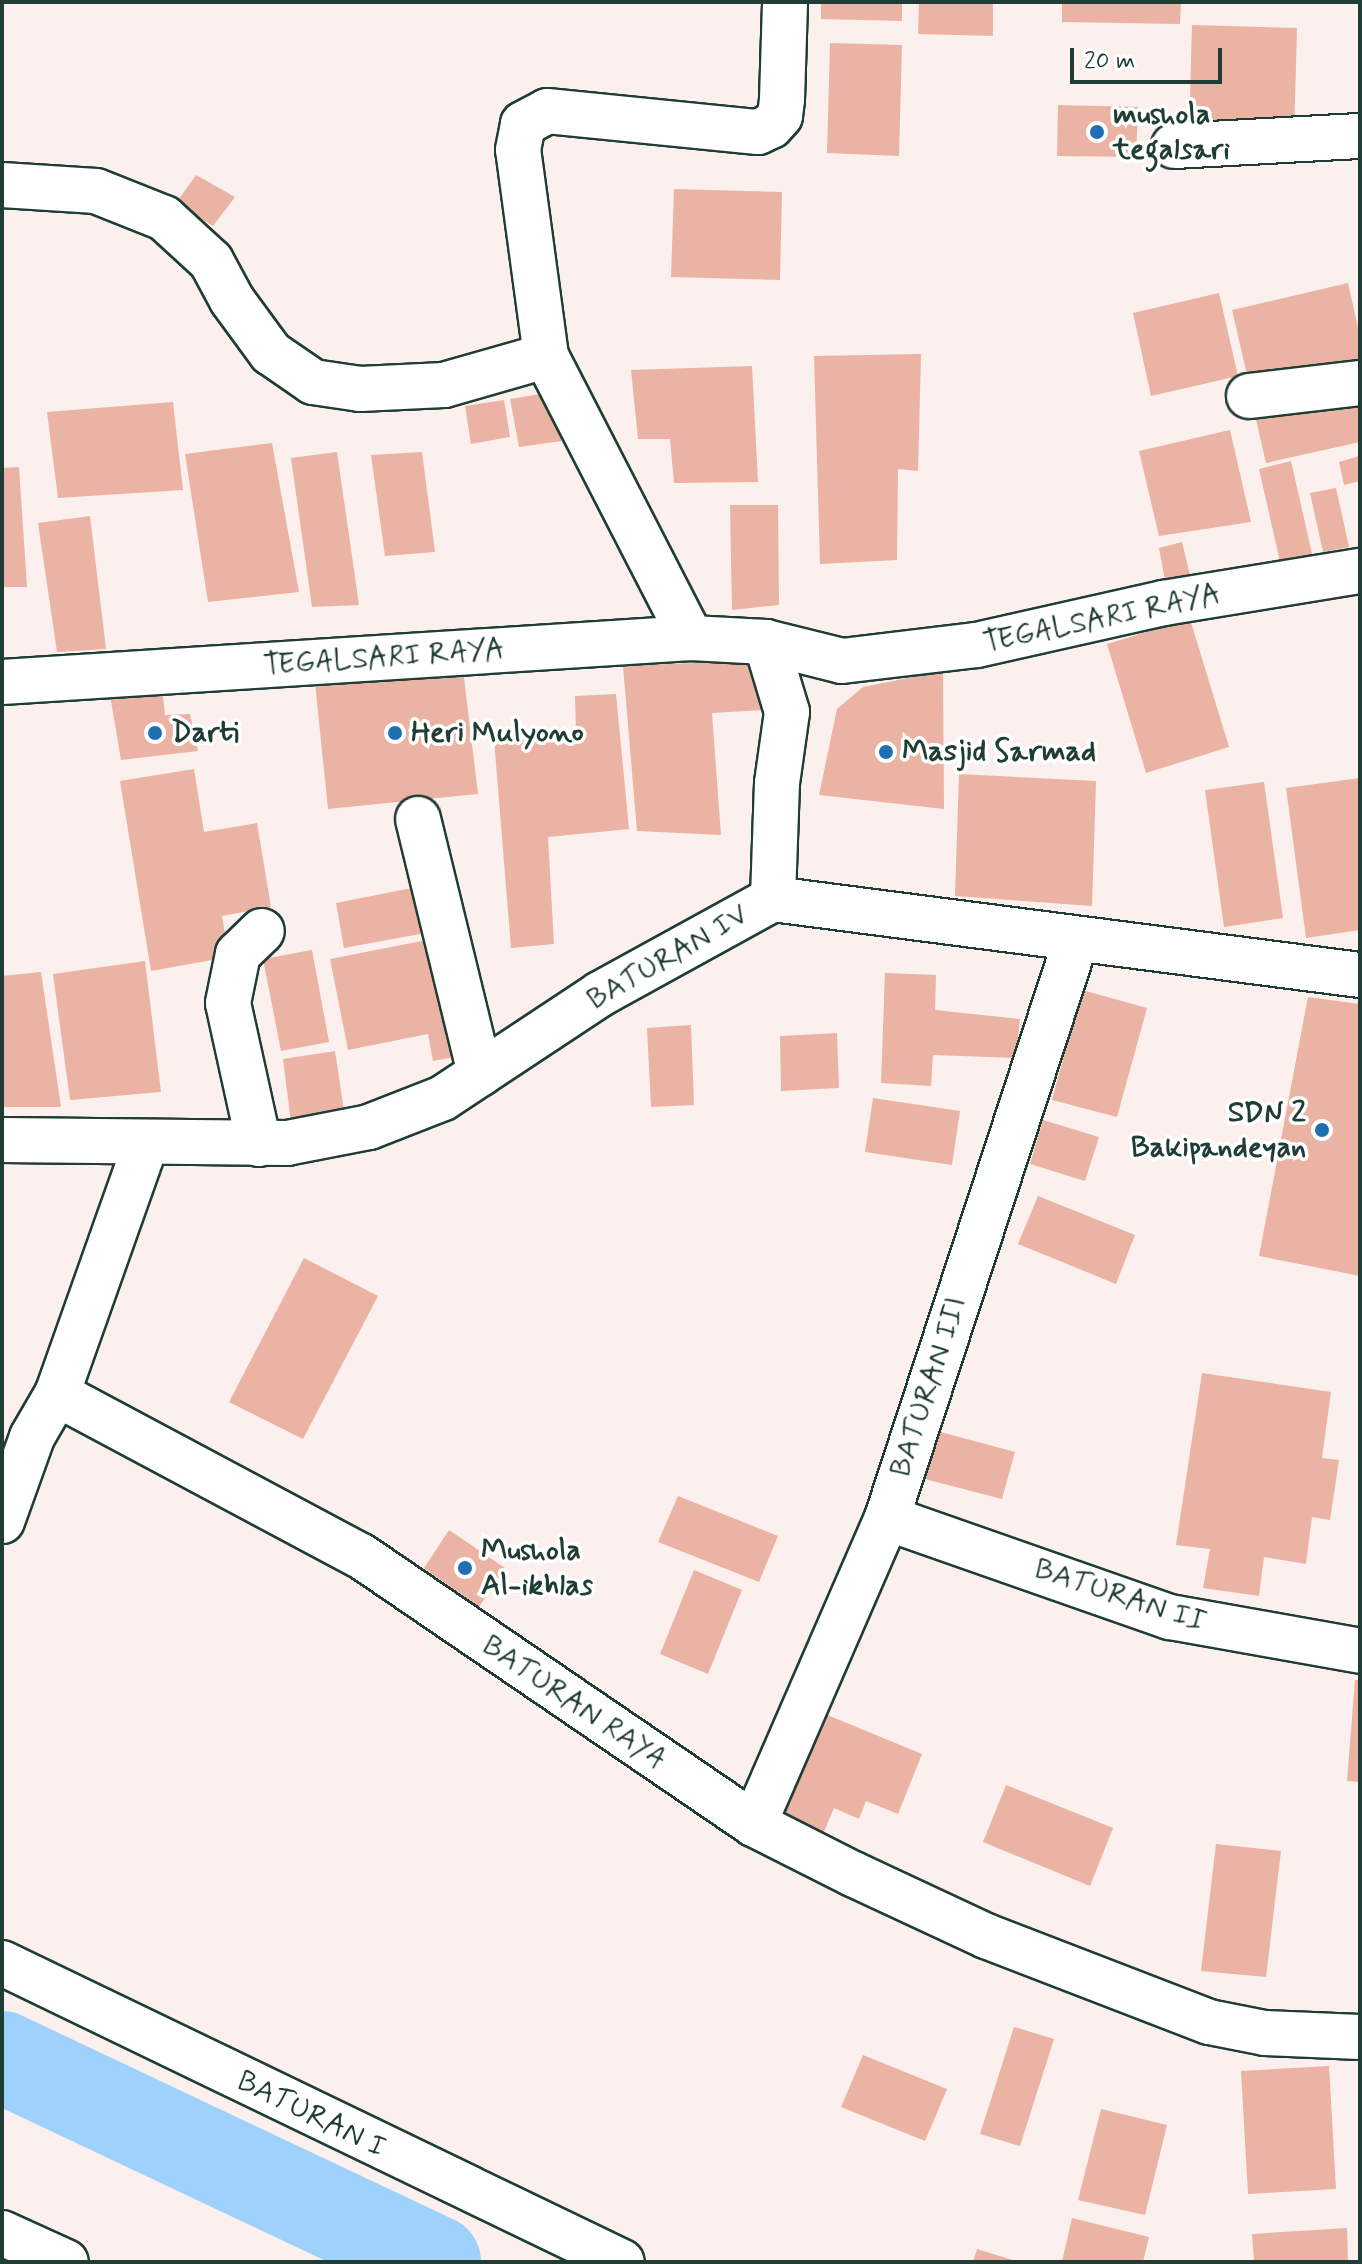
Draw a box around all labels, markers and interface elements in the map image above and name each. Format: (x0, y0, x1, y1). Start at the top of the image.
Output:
scale bar (1074, 32, 1226, 82)
text: 20 m (1084, 46, 1135, 77)
place label: mushola tegalsari (1113, 97, 1230, 168)
marker: mushola tegalsari (1088, 123, 1106, 141)
street label: TEGALSARI RAYA (983, 577, 1221, 661)
street label: TEGALSARI RAYA (265, 632, 503, 684)
place label: Darti (171, 715, 239, 751)
place label: Heri Mulyono (411, 715, 572, 751)
marker: Darti (146, 724, 164, 742)
marker: Heri Mulyono (386, 724, 404, 742)
place label: Masjid Sarmad (902, 734, 1100, 770)
marker: Masjid Sarmad (877, 743, 895, 761)
street label: BATURAN IV (581, 897, 755, 1019)
place label: SDN 2 Bakipandeyan (1131, 1095, 1306, 1166)
marker: SDN 2 Bakipandeyan (1313, 1121, 1331, 1139)
street label: BATURAN III (883, 1292, 975, 1482)
place label: Mushola Al-ikhlas (481, 1533, 593, 1604)
street label: BATURAN II (1030, 1551, 1210, 1641)
marker: Mushola Al-ikhlas (456, 1559, 474, 1577)
street label: BATURAN RAYA (475, 1628, 673, 1778)
street label: BATURAN I (231, 2064, 391, 2166)

